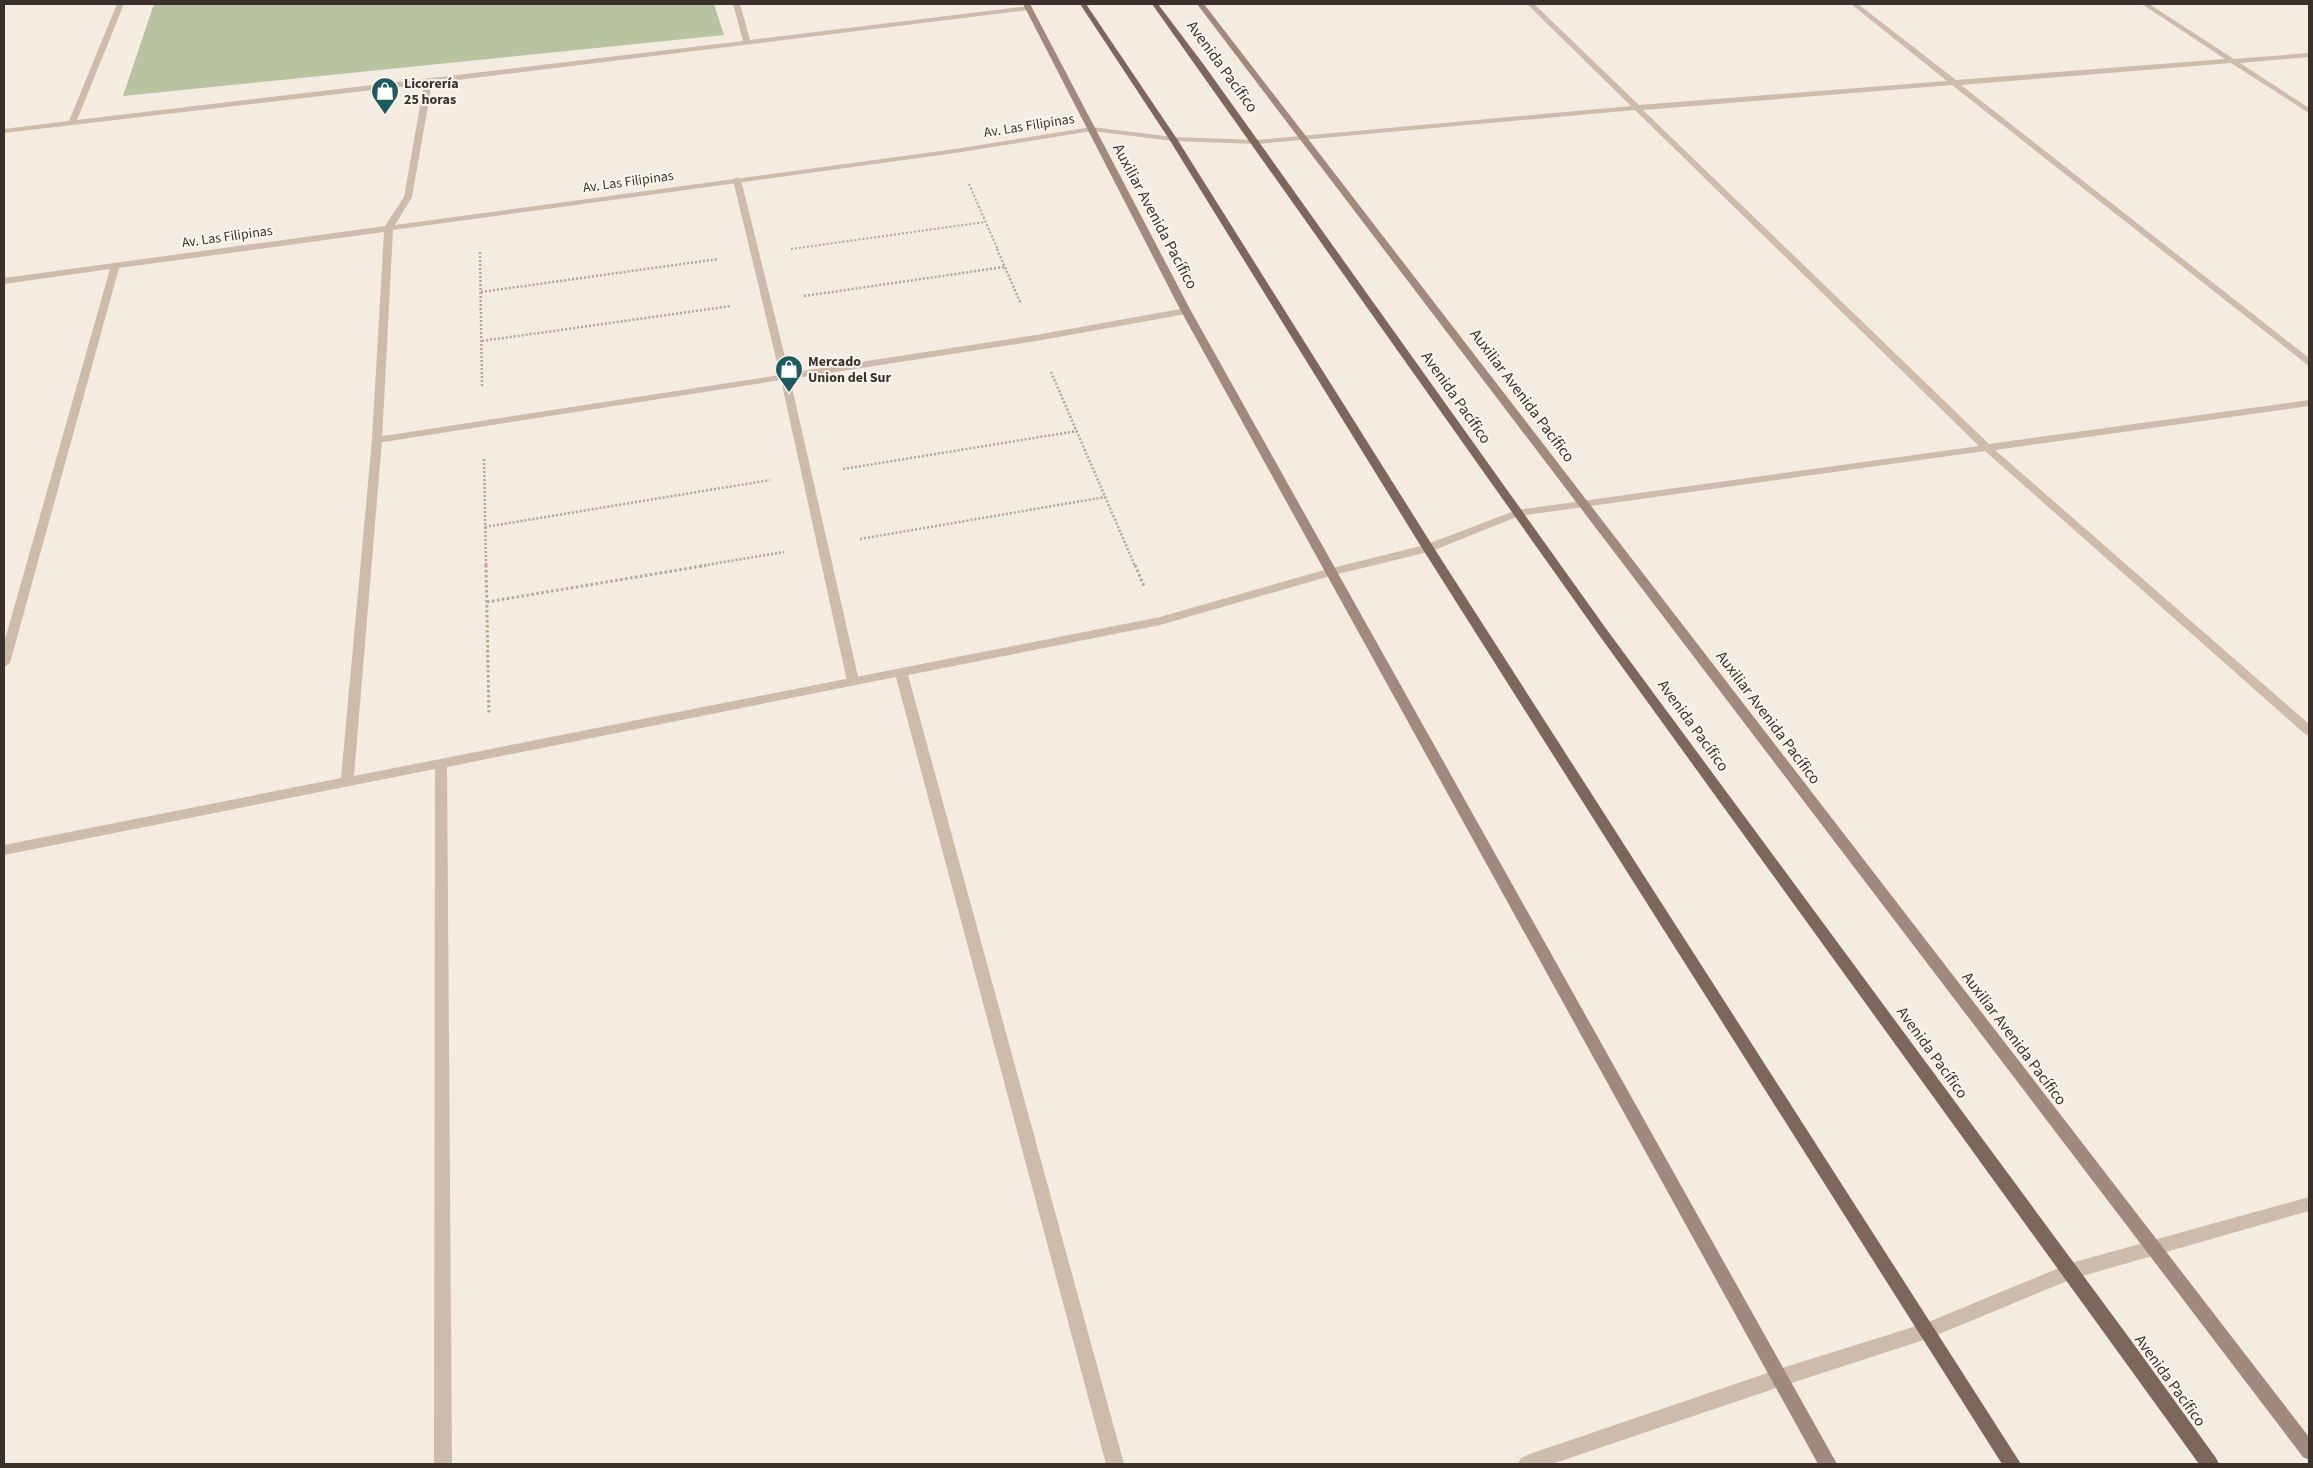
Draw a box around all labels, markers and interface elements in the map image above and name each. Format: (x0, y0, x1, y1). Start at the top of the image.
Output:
street label: Avenida Pacífico (1181, 16, 1263, 117)
place label: Licorería 25 horas (404, 74, 459, 110)
shop icon: Licorería 25 horas (370, 76, 400, 115)
street label: Av. Las Filipinas (982, 109, 1076, 143)
street label: Auxiliar Avenida Pacífico (1107, 140, 1203, 293)
street label: Av. Las Filipinas (581, 166, 675, 198)
street label: Av. Las Filipinas (180, 221, 274, 253)
street label: Auxiliar Avenida Pacífico (1465, 324, 1580, 467)
street label: Avenida Pacífico (1416, 347, 1496, 448)
place label: Mercado Union del Sur (808, 352, 892, 388)
shop icon: Mercado Union del Sur (774, 354, 804, 393)
street label: Auxiliar Avenida Pacífico (1711, 646, 1826, 789)
street label: Avenida Pacífico (1652, 675, 1734, 776)
street label: Auxiliar Avenida Pacífico (1957, 967, 2072, 1110)
street label: Avenida Pacífico (1891, 1002, 1973, 1103)
street label: Avenida Pacífico (2129, 1330, 2211, 1431)

